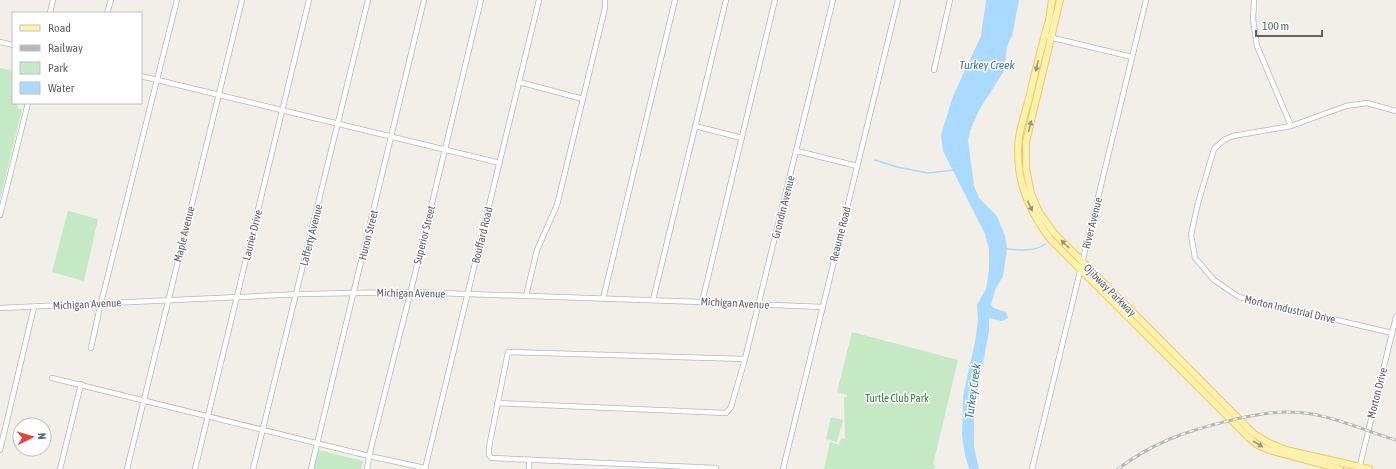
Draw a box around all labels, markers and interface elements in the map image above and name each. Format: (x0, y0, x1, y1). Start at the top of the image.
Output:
legend (12, 12, 142, 104)
scale bar (1256, 12, 1322, 38)
text: 100 m (1262, 19, 1289, 33)
text: Road (48, 21, 71, 35)
text: Railway (48, 41, 83, 55)
water label: Turkey Creek (959, 58, 1015, 72)
one-way arrow (1033, 60, 1039, 73)
text: Park (48, 61, 69, 75)
text: Water (48, 81, 75, 95)
one-way arrow (1027, 120, 1033, 132)
street label: Grondin Avenue (769, 174, 797, 240)
street label: River Avenue (1080, 196, 1104, 250)
one-way arrow (1027, 201, 1033, 212)
street label: Lafferty Avenue (298, 203, 324, 267)
street label: Superior Street (411, 204, 437, 266)
street label: Maple Avenue (171, 205, 197, 263)
street label: Reaume Road (827, 205, 853, 263)
street label: Bouffard Road (469, 206, 495, 264)
street label: Laurier Drive (240, 209, 264, 261)
street label: Huron Street (356, 209, 380, 261)
one-way arrow (1060, 239, 1070, 249)
street label: Ojibway Parkway (1081, 261, 1139, 319)
street label: Michigan Avenue (377, 286, 445, 300)
street label: Morton Industrial Drive (1243, 293, 1337, 325)
street label: Michigan Avenue (700, 295, 770, 311)
street label: Michigan Avenue (52, 296, 122, 312)
water label: Turkey Creek (962, 362, 984, 419)
street label: Morton Drive (1365, 366, 1389, 420)
park label: Turtle Club Park (865, 392, 929, 404)
north arrow (12, 417, 52, 457)
text: N (36, 432, 48, 440)
one-way arrow (1252, 440, 1264, 447)

